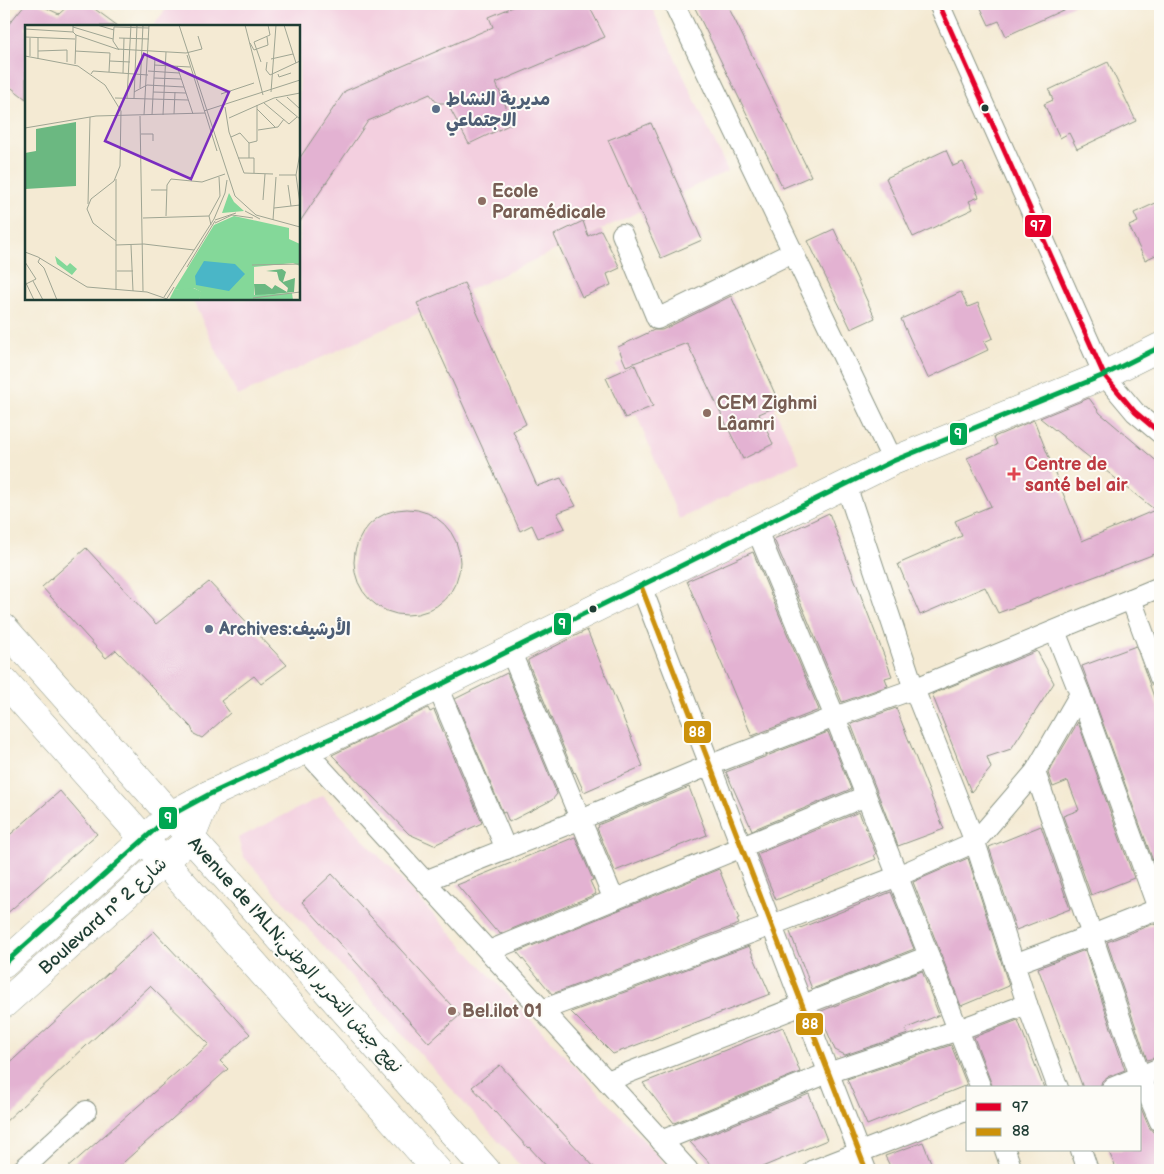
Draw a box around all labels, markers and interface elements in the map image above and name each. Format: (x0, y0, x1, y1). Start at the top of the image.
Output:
inset map (25, 25, 300, 300)
place label: مديرية النشاط الاجتماعي (446, 89, 550, 136)
marker: مديرية النشاط الاجتماعي (430, 103, 442, 115)
unlabelled marker (980, 103, 990, 113)
place label: Ecole Paramédicale (492, 181, 606, 223)
marker: Ecole Paramédicale (476, 195, 488, 207)
line badge: 97 (1024, 214, 1052, 238)
text: 97 (1030, 218, 1046, 235)
place label: CEM Zighmi Lâamri (717, 393, 817, 435)
marker: CEM Zighmi Lâamri (701, 407, 713, 419)
line badge: 9 (949, 422, 968, 446)
text: 9 (954, 426, 962, 443)
place label: Centre de santé bel air (1025, 454, 1129, 496)
marker: Centre de santé bel air (1007, 467, 1021, 481)
unlabelled marker (588, 604, 598, 614)
line badge: 9 (553, 612, 572, 636)
text: 9 (558, 616, 566, 633)
place label: Archives:الأرشيف (218, 617, 351, 640)
marker: Archives:الأرشيف (203, 623, 215, 635)
line badge: 88 (683, 720, 712, 744)
text: 88 (689, 724, 705, 741)
line badge: 9 (158, 806, 178, 830)
text: 9 (164, 810, 172, 827)
street label: Avenue de l'ALN;نهج جيش التحرير الوطني (180, 833, 407, 1081)
street label: Boulevard n° شارع 2 (35, 853, 172, 980)
place label: Bel.ilot 01 (462, 1001, 542, 1022)
marker: Bel.ilot 01 (446, 1005, 458, 1017)
line badge: 88 (795, 1012, 824, 1036)
text: 88 (802, 1016, 818, 1033)
legend (966, 1086, 1142, 1152)
text: 97 (1012, 1098, 1029, 1117)
text: 88 (1012, 1122, 1030, 1141)

